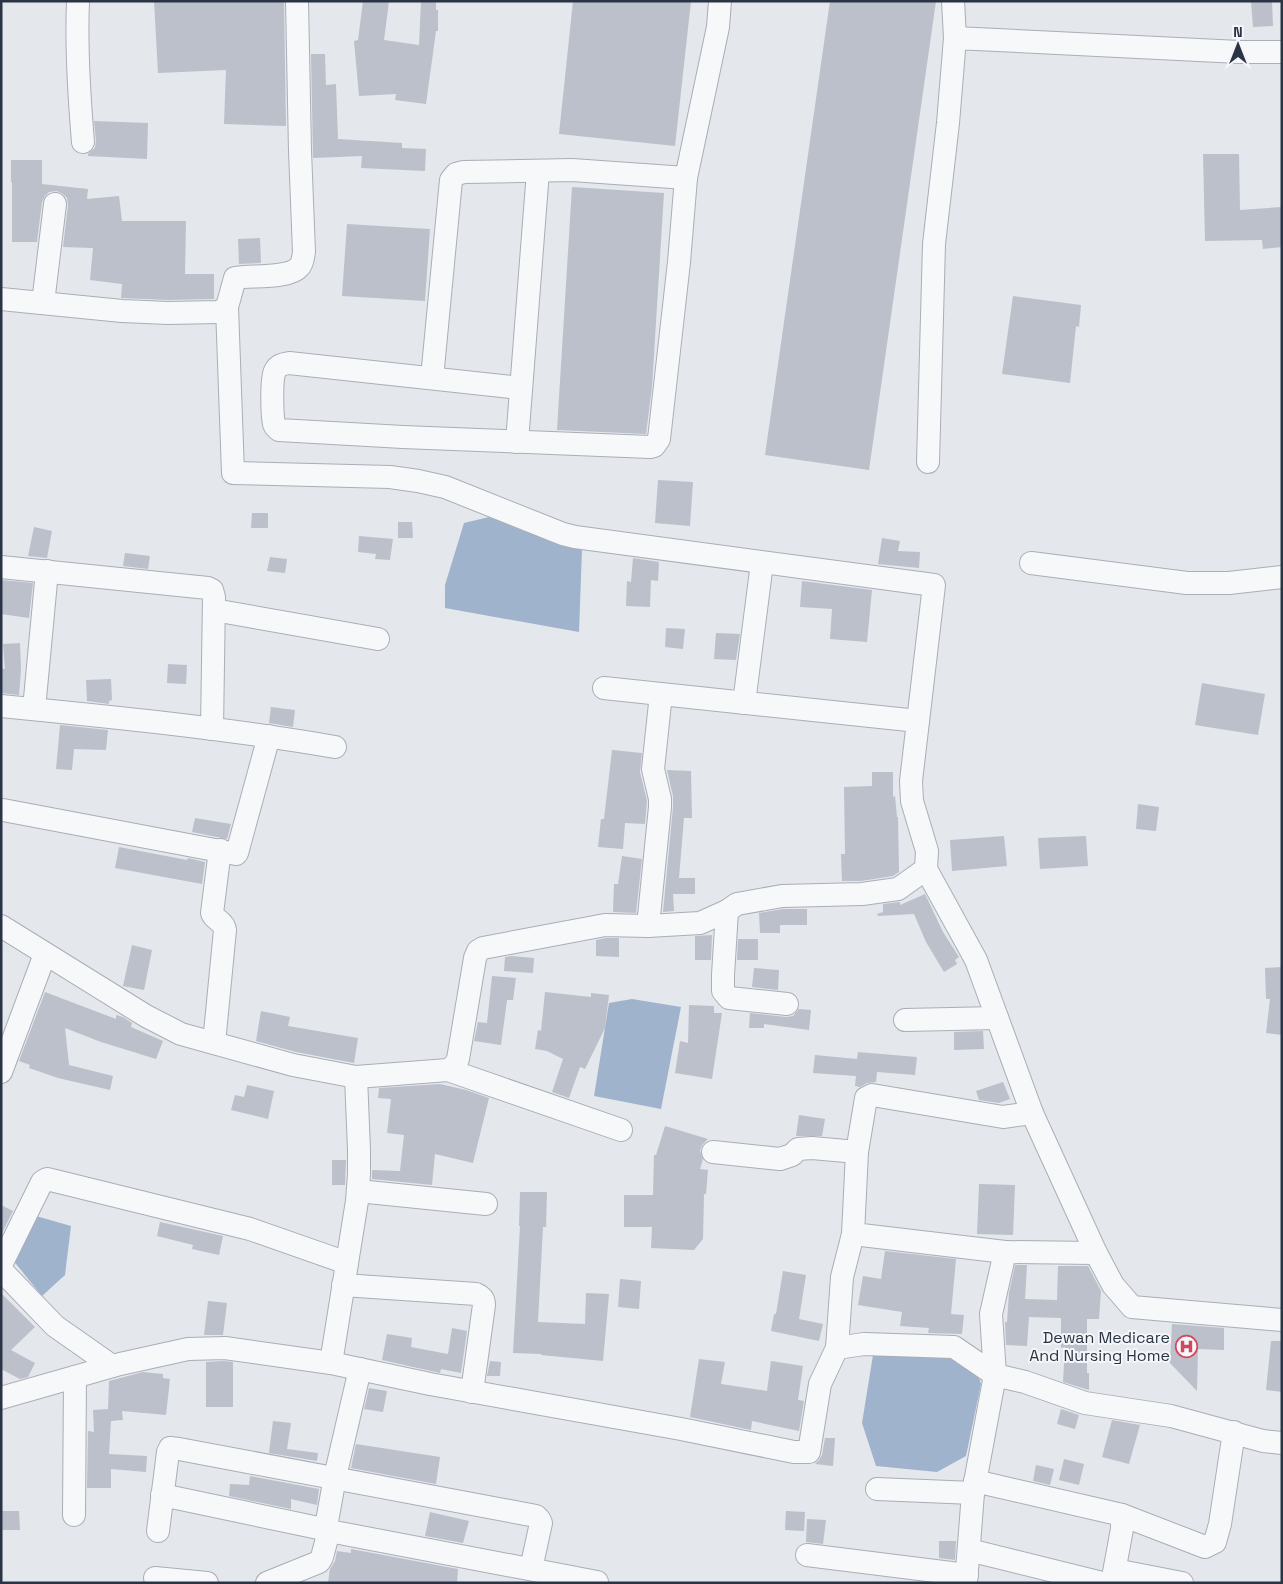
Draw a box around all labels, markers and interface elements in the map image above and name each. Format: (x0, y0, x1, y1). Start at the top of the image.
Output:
north arrow (1213, 20, 1263, 70)
text: N (1233, 23, 1243, 41)
place label: Dewan Medicare And Nursing Home (1029, 1327, 1170, 1366)
hospital icon: Dewan Medicare And Nursing Home (1174, 1334, 1198, 1358)

